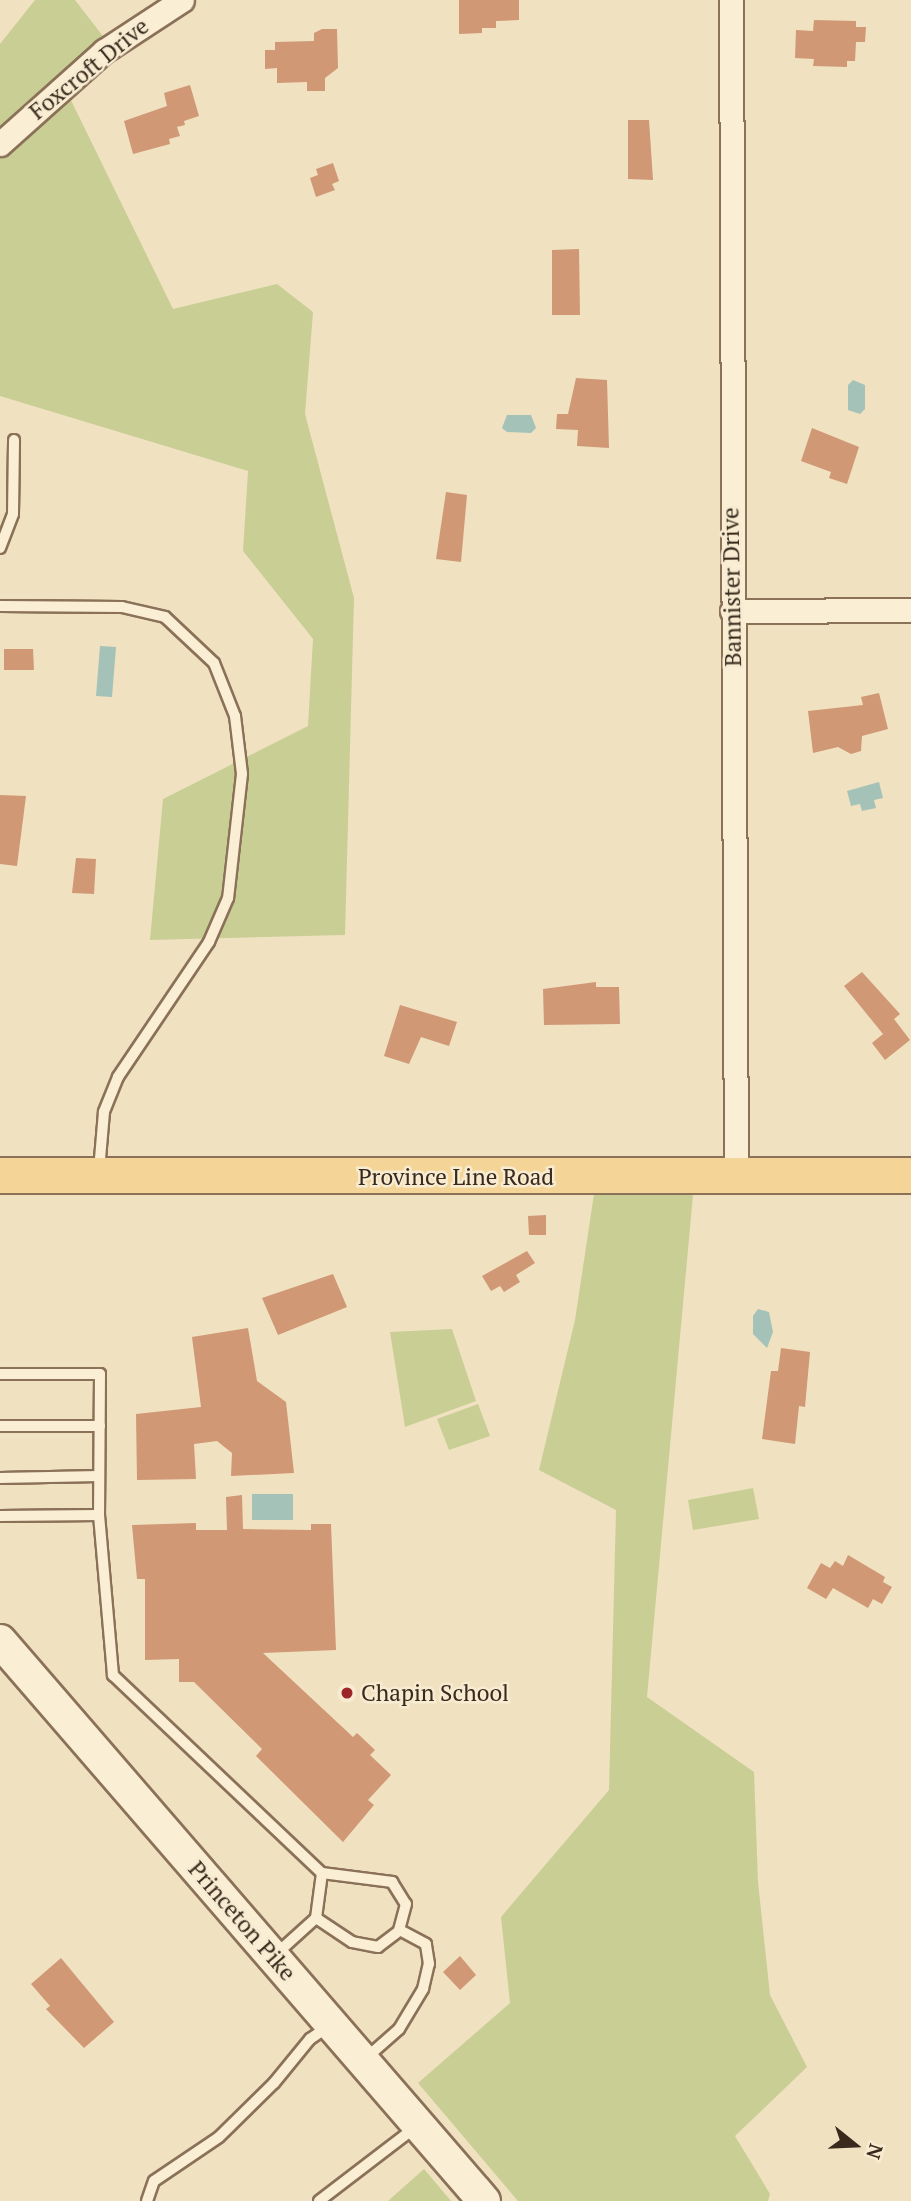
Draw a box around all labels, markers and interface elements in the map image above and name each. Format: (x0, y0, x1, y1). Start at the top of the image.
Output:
street label: Foxcroft Drive (24, 13, 154, 125)
street label: Bannister Drive (717, 507, 747, 667)
street label: Province Line Road (358, 1163, 554, 1191)
place label: Chapin School (361, 1679, 509, 1707)
marker: Chapin School (339, 1685, 355, 1701)
street label: Princeton Pike (183, 1856, 301, 1986)
north arrow (820, 2110, 890, 2180)
text: N (861, 2141, 890, 2162)

